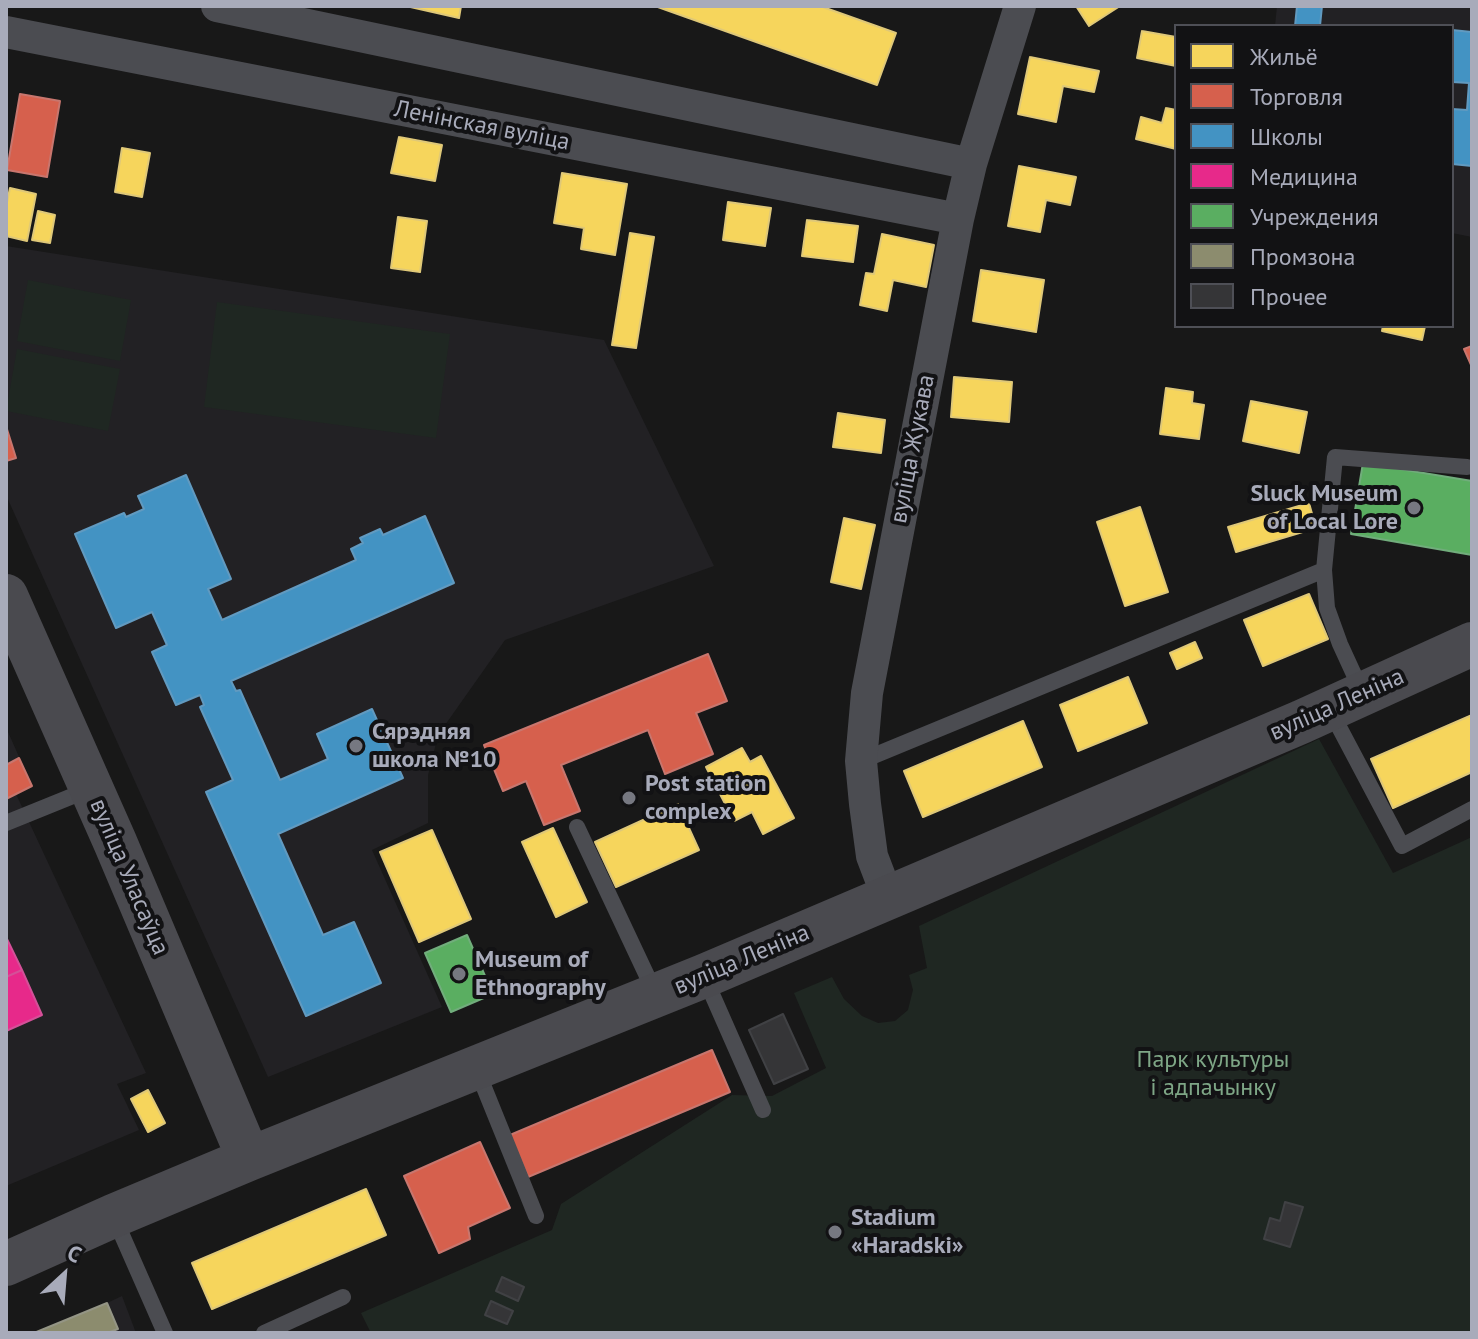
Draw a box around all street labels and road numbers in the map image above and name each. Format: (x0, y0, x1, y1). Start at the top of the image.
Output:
street label: Ленінская вуліца (392, 95, 572, 157)
street label: вуліца Жукава (884, 372, 942, 526)
street label: вуліца Леніна (1265, 663, 1409, 747)
street label: вуліца Уласаўца (83, 795, 175, 959)
street label: вуліца Леніна (670, 919, 814, 1001)

